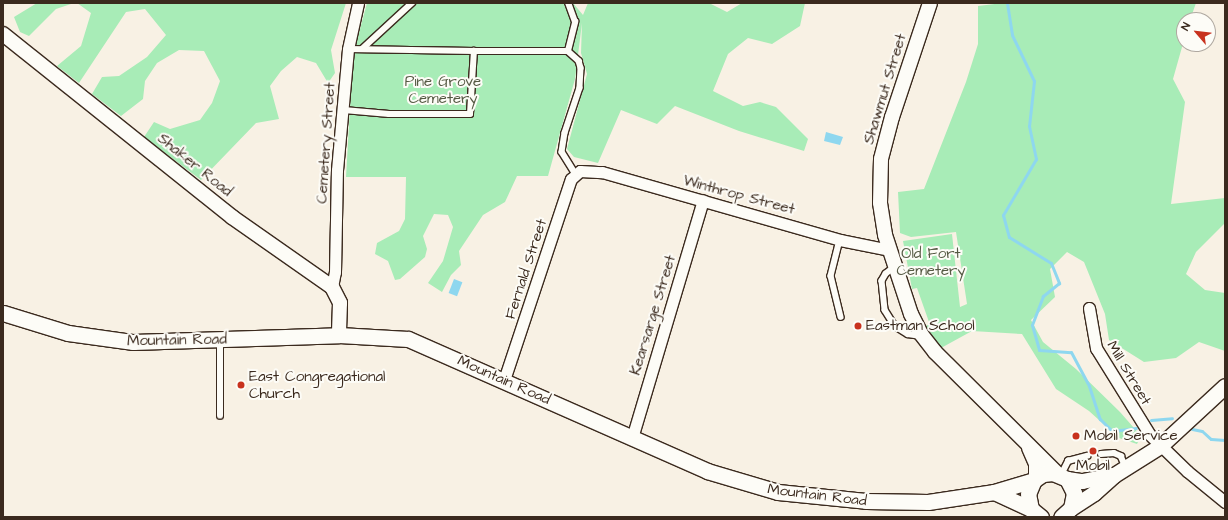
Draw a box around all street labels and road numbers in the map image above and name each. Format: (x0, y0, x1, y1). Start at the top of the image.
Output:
street label: Shawmut Street (860, 32, 910, 146)
street label: Cemetery Street (313, 82, 339, 204)
street label: Shaker Road (154, 129, 236, 201)
street label: Winthrop Street (681, 171, 797, 219)
street label: Fernald Street (501, 217, 551, 321)
street label: Kearsarge Street (626, 253, 680, 377)
street label: Mountain Road (127, 330, 227, 350)
street label: Mill Street (1103, 338, 1155, 408)
street label: Mountain Road (455, 351, 553, 409)
street label: Mountain Road (766, 480, 868, 510)

